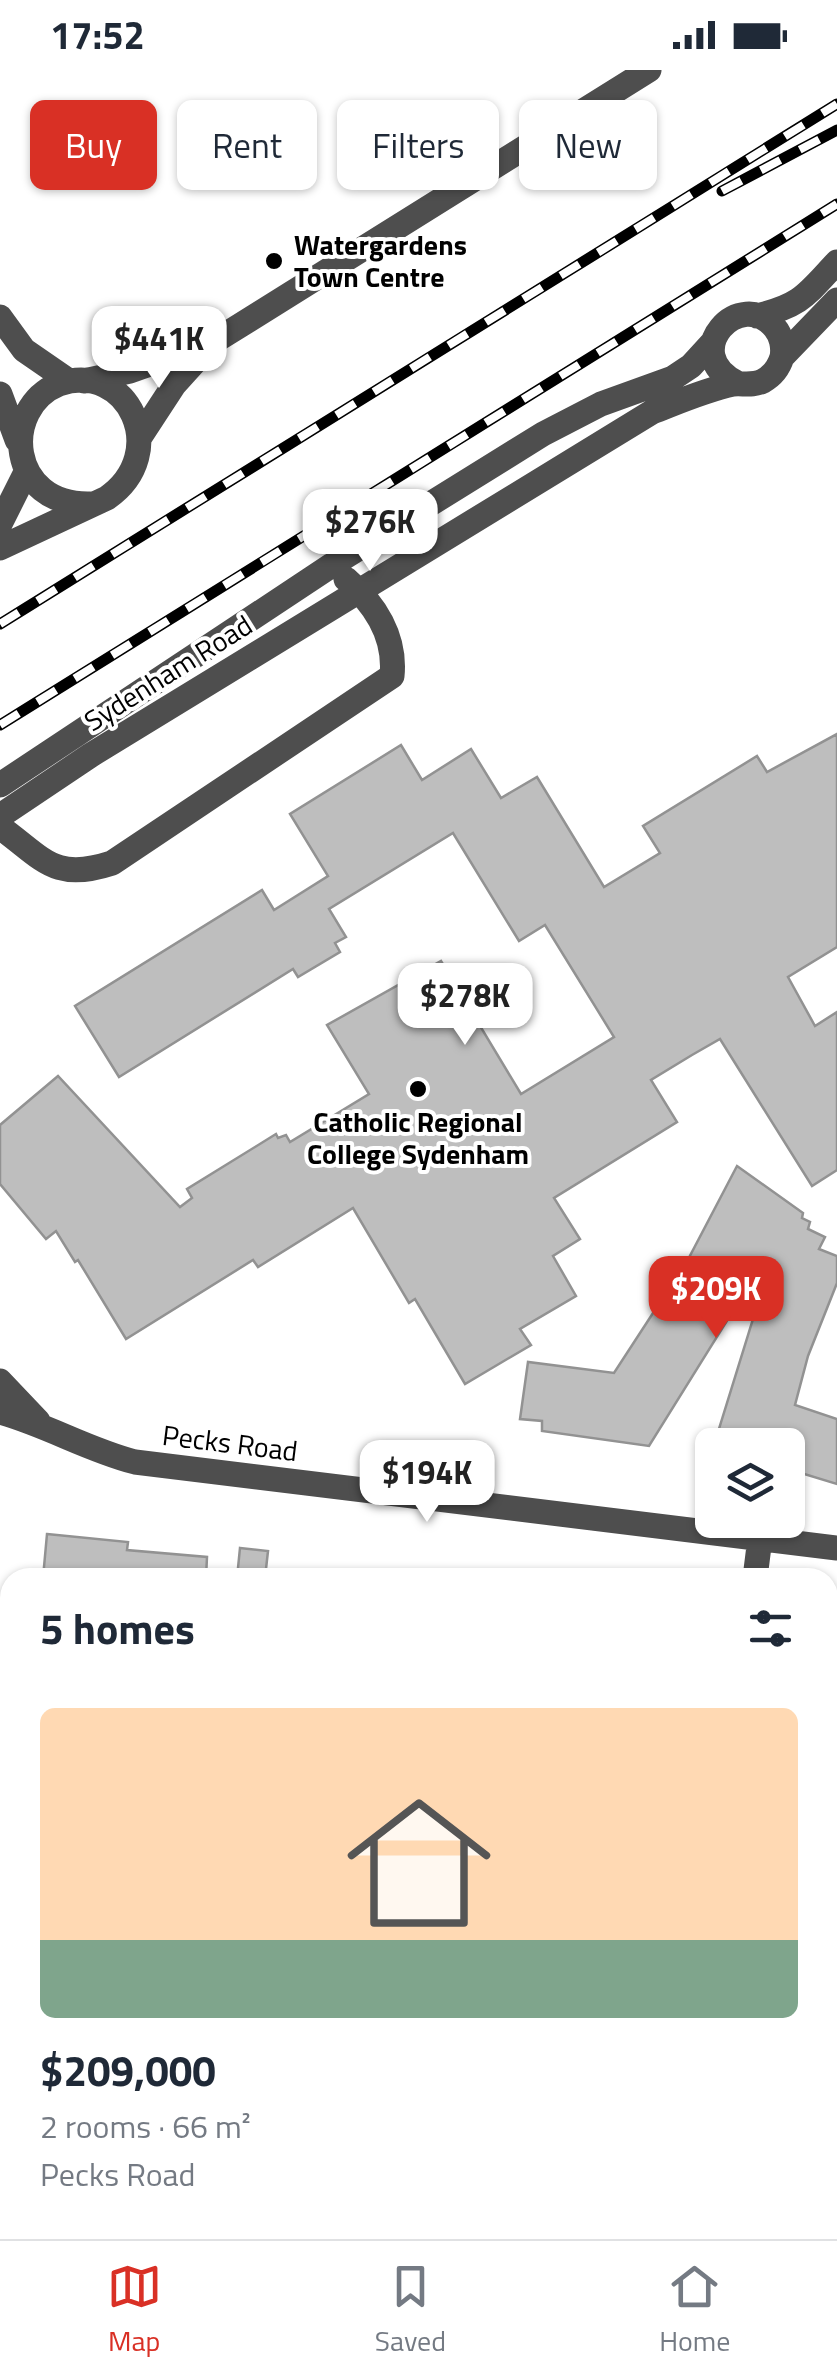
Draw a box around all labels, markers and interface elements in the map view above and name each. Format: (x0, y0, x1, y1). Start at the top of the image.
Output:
text: 17:52 (50, 6, 145, 64)
chip: Buy (30, 100, 157, 190)
chip: Rent (177, 100, 317, 190)
chip: Filters (337, 100, 499, 190)
chip: New (519, 100, 657, 190)
place label: Watergardens Town Centre (294, 223, 467, 298)
marker: Watergardens Town Centre (263, 250, 285, 272)
pin: $441K (89, 306, 229, 391)
text: $441K (114, 314, 204, 362)
pin: $276K (300, 489, 440, 574)
text: $276K (325, 497, 415, 545)
street label: Sydenham Road (75, 604, 260, 742)
pin: $278K (395, 963, 535, 1048)
text: $278K (420, 971, 510, 1019)
marker: Catholic Regional College Sydenham (407, 1078, 429, 1100)
place label: Catholic Regional College Sydenham (307, 1100, 529, 1175)
pin: $209K (646, 1256, 786, 1341)
text: $209K (671, 1264, 761, 1312)
street label: Pecks Road (160, 1413, 300, 1472)
map controls (695, 1428, 805, 1538)
button: layers (695, 1428, 805, 1538)
pin: $194K (357, 1440, 497, 1525)
text: $194K (382, 1448, 472, 1496)
text: 5 homes (40, 1596, 195, 1660)
icon: filters (743, 1601, 798, 1656)
icon: home (329, 1773, 509, 1953)
text: $209,000 (40, 2038, 216, 2102)
text: 2 rooms · 66 m² (40, 2102, 251, 2150)
text: Pecks Road (40, 2150, 196, 2198)
tab: Map (107, 2259, 162, 2362)
tab: Saved (375, 2259, 446, 2362)
tab: Home (659, 2259, 730, 2362)

